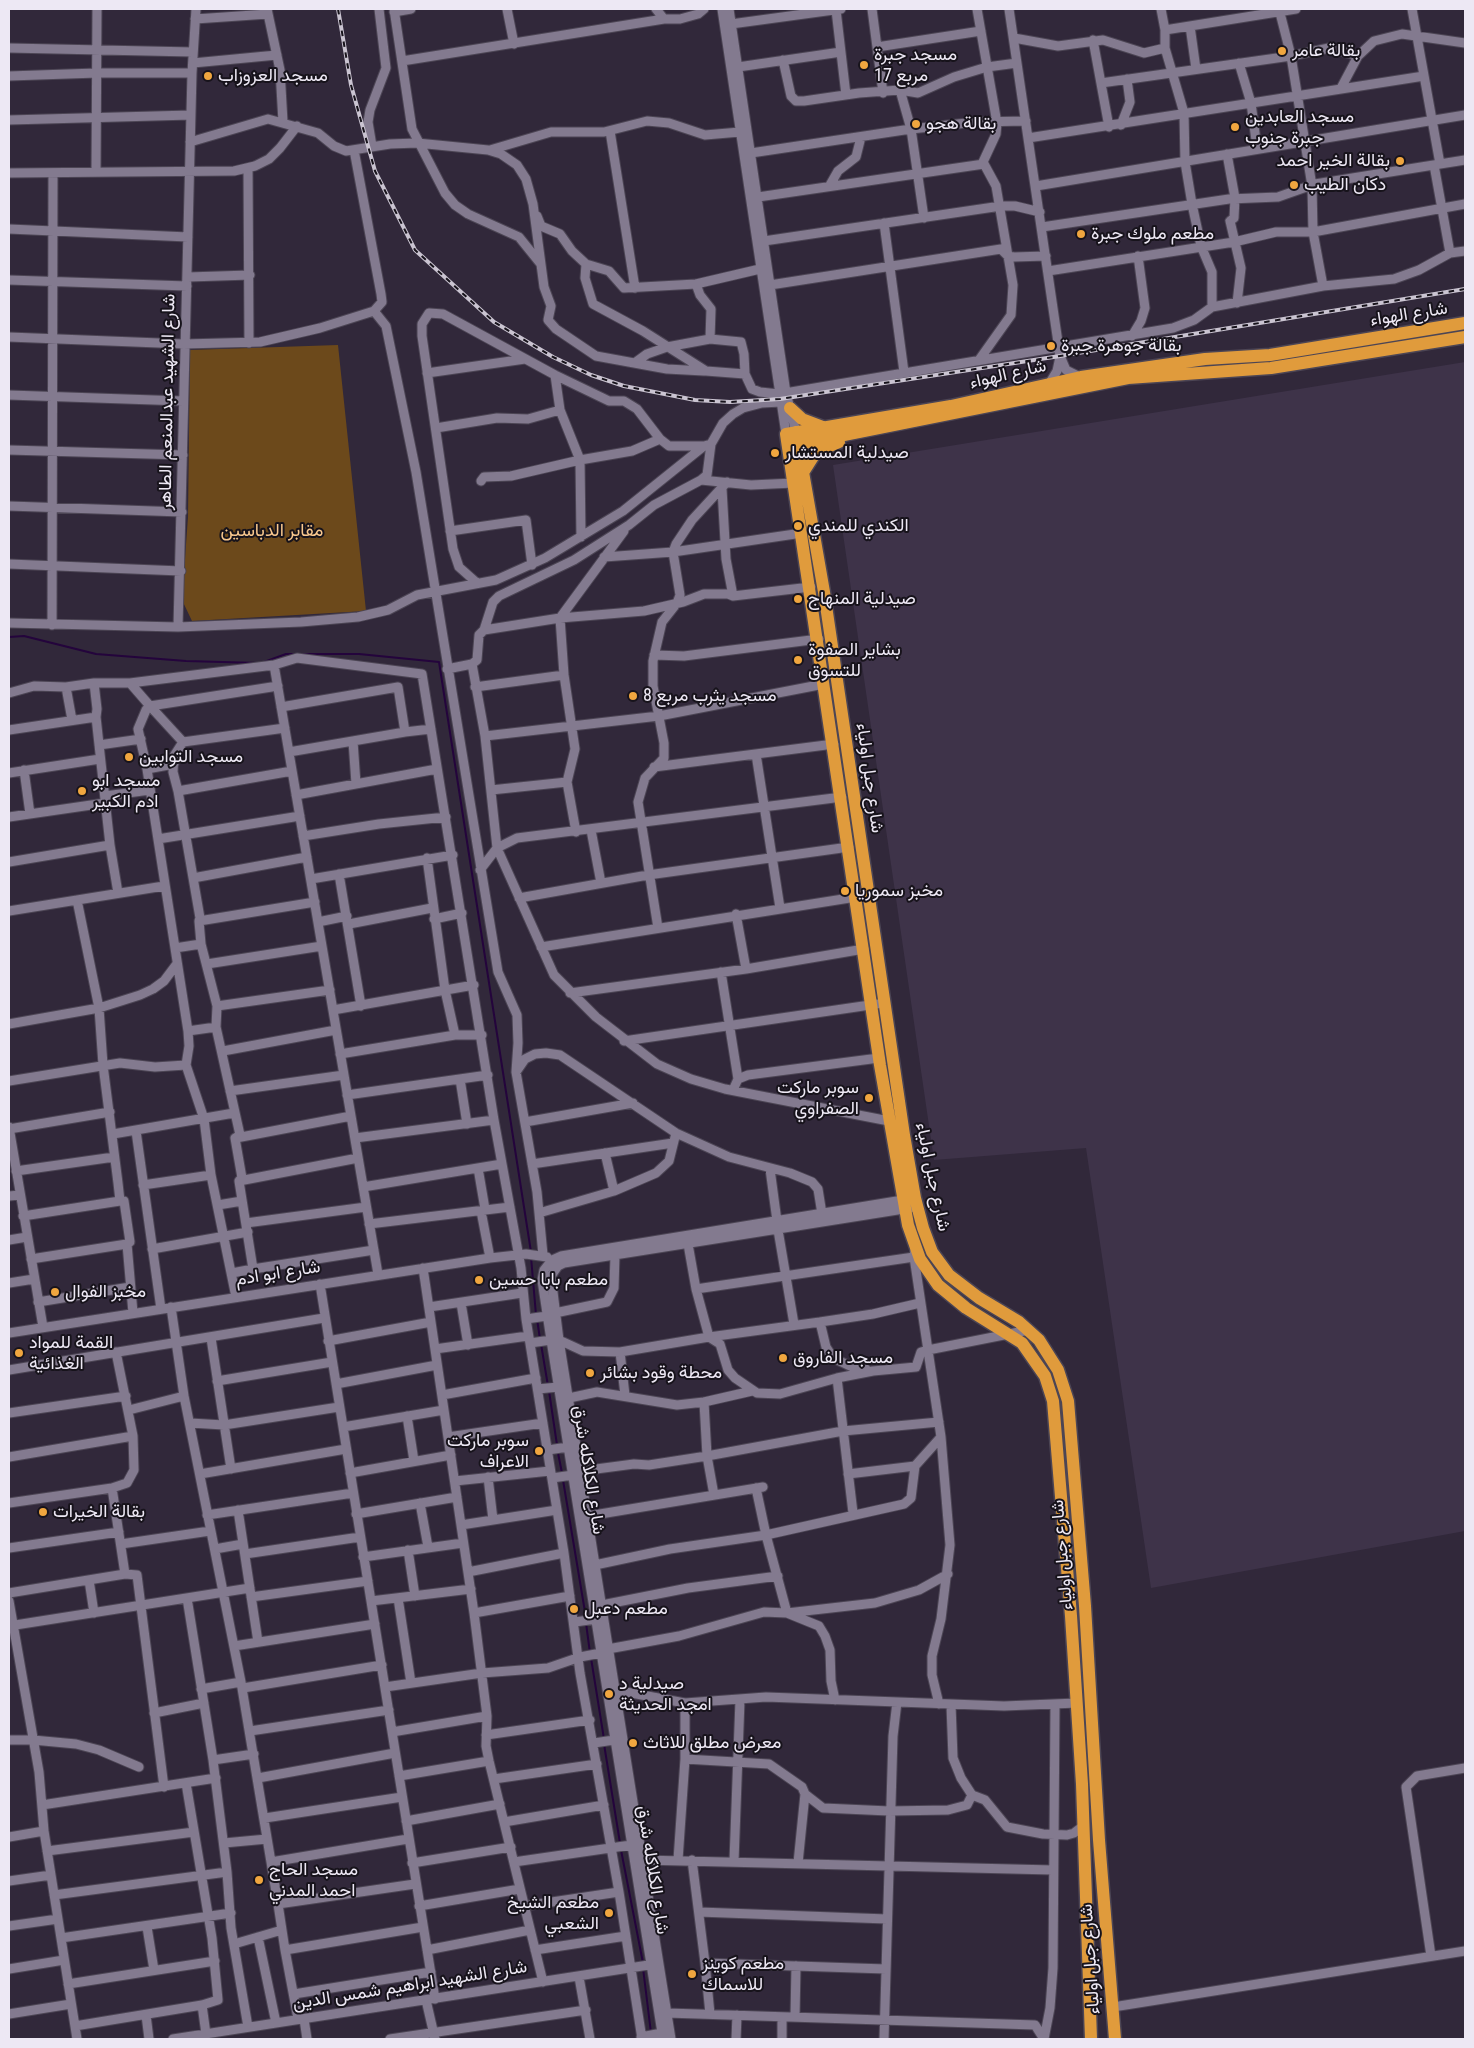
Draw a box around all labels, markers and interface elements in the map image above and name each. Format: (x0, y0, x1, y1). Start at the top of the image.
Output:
place label: بقالة عامر (1292, 40, 1360, 62)
place label: مسجد جبرة مربع 17 (874, 44, 957, 86)
marker: بقالة عامر (1276, 45, 1288, 57)
marker: مسجد جبرة مربع 17 (858, 59, 870, 71)
place label: مسجد العزوزاب (218, 65, 328, 87)
marker: مسجد العزوزاب (202, 70, 214, 82)
place label: مسجد العابدين جبرة جنوب (1245, 106, 1354, 148)
place label: بقالة هجو (926, 113, 996, 135)
marker: بقالة هجو (910, 118, 922, 130)
marker: مسجد العابدين جبرة جنوب (1229, 121, 1241, 133)
place label: بقالة الخير احمد (1276, 150, 1390, 172)
marker: بقالة الخير احمد (1394, 155, 1406, 167)
place label: دكان الطيب (1304, 174, 1386, 196)
marker: دكان الطيب (1288, 179, 1300, 191)
place label: مطعم ملوك جبرة (1091, 223, 1214, 245)
marker: مطعم ملوك جبرة (1075, 228, 1087, 240)
street label: شارع الشهيد عبدالمنعم الطاهر (155, 294, 181, 510)
street label: شارع الهواء (1369, 298, 1449, 332)
place label: بقالة جوهرة جبرة (1061, 335, 1181, 357)
marker: بقالة جوهرة جبرة (1045, 340, 1057, 352)
street label: شارع الهواء (968, 356, 1048, 394)
place label: صيدلية المستشار (785, 442, 909, 464)
marker: صيدلية المستشار (769, 447, 781, 459)
place label: الكندي للمندي (808, 515, 909, 537)
park label: مقابر الدباسين (221, 520, 323, 542)
marker: الكندي للمندي (792, 520, 804, 532)
place label: صيدلية المنهاج (808, 588, 916, 610)
marker: صيدلية المنهاج (792, 593, 804, 605)
place label: بشاير الصفوة للتسوق (808, 639, 901, 682)
marker: بشاير الصفوة للتسوق (792, 654, 804, 666)
place label: مسجد يثرب مربع 8 (643, 685, 776, 707)
marker: مسجد يثرب مربع 8 (627, 690, 639, 702)
street label: شارع جبل اولياء (851, 722, 887, 834)
place label: مسجد التوابين (139, 746, 243, 768)
marker: مسجد التوابين (123, 751, 135, 763)
place label: مسجد ابو ادم الكبير (92, 770, 160, 812)
marker: مسجد ابو ادم الكبير (76, 785, 88, 797)
place label: مخبز سموريا (855, 880, 943, 902)
marker: مخبز سموريا (839, 885, 851, 897)
place label: سوبر ماركت الصفراوي (777, 1077, 859, 1120)
marker: سوبر ماركت الصفراوي (863, 1092, 875, 1104)
street label: شارع جبل اولياء (910, 1121, 954, 1233)
street label: شارع ابو ادم (234, 1257, 322, 1291)
place label: مطعم بابا حسين (489, 1269, 608, 1291)
marker: مطعم بابا حسين (473, 1274, 485, 1286)
place label: مخبز الفوال (65, 1281, 146, 1303)
marker: مخبز الفوال (49, 1286, 61, 1298)
place label: القمة للمواد الغذائية (29, 1332, 113, 1375)
marker: القمة للمواد الغذائية (13, 1347, 25, 1359)
place label: مسجد الفاروق (793, 1347, 893, 1369)
marker: مسجد الفاروق (777, 1352, 789, 1364)
place label: محطة وقود بشائر (600, 1362, 722, 1384)
marker: محطة وقود بشائر (584, 1367, 596, 1379)
street label: شارع الكلاكله شرق (567, 1404, 609, 1536)
place label: سوبر ماركت الاعراف (447, 1430, 529, 1472)
marker: سوبر ماركت الاعراف (533, 1445, 545, 1457)
street label: شارع جبل اولياء (1047, 1499, 1079, 1611)
place label: بقالة الخيرات (53, 1501, 145, 1523)
marker: بقالة الخيرات (37, 1506, 49, 1518)
place label: مطعم دعبل (584, 1598, 668, 1620)
marker: مطعم دعبل (568, 1603, 580, 1615)
place label: صيدلية د امجد الحديثة (619, 1673, 712, 1716)
marker: صيدلية د امجد الحديثة (603, 1688, 615, 1700)
place label: معرض مطلق للاثاث (643, 1732, 781, 1754)
marker: معرض مطلق للاثاث (627, 1737, 639, 1749)
street label: شارع الكلاكله شرق (631, 1804, 673, 1936)
place label: مسجد الحاج احمد المدني (269, 1859, 358, 1902)
marker: مسجد الحاج احمد المدني (253, 1874, 265, 1886)
place label: مطعم الشيخ الشعبي (507, 1892, 599, 1935)
street label: شارع جبل اولياء (1076, 1903, 1106, 2015)
marker: مطعم الشيخ الشعبي (603, 1907, 615, 1919)
place label: مطعم كوينز للاسماك (702, 1953, 784, 1996)
street label: شارع الشهيد ابراهيم شمس الدين (291, 1957, 529, 2015)
marker: مطعم كوينز للاسماك (686, 1968, 698, 1980)

